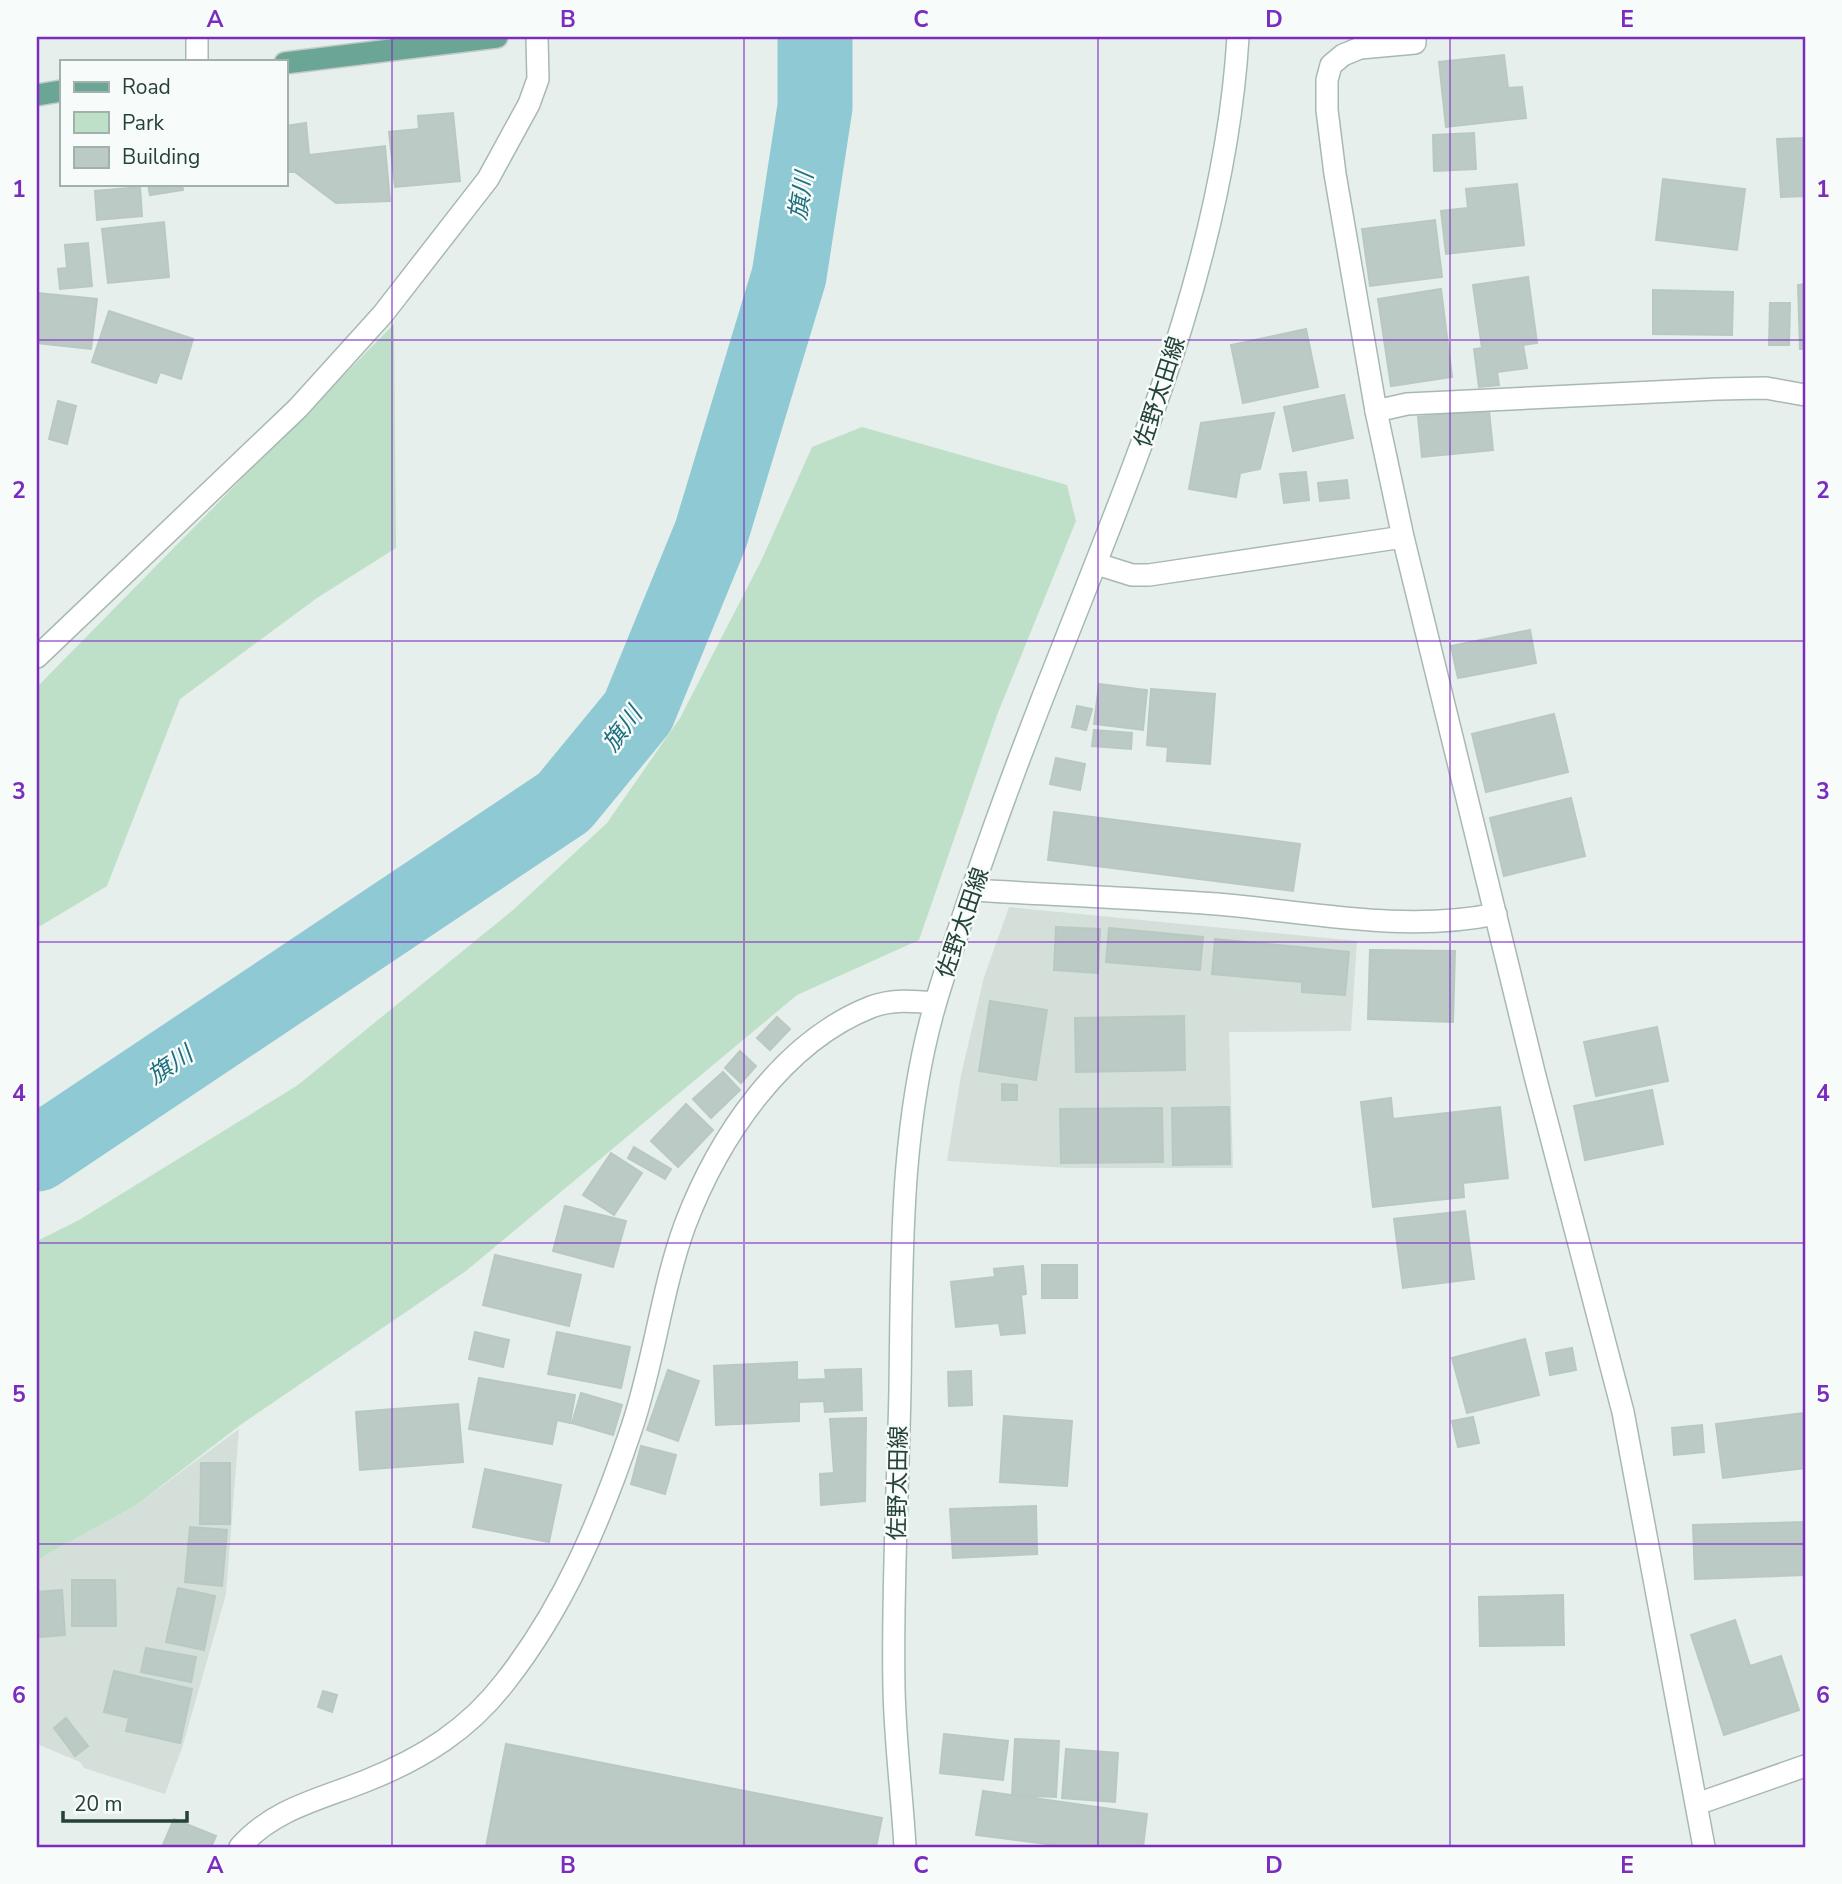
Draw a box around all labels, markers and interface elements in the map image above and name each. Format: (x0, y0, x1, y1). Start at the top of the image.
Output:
text: A (206, 4, 224, 35)
text: B (560, 4, 576, 35)
text: C (913, 4, 929, 35)
text: D (1265, 4, 1283, 35)
text: E (1620, 4, 1634, 35)
legend (60, 60, 287, 186)
text: Road (122, 73, 171, 101)
text: Park (122, 109, 164, 137)
text: Building (122, 143, 200, 171)
water label: 旗川 (781, 167, 821, 222)
text: 1 (12, 174, 26, 205)
text: 1 (1816, 174, 1830, 205)
street label: 佐野太田線 (1127, 333, 1193, 451)
text: 2 (12, 475, 26, 506)
text: 2 (1816, 475, 1830, 506)
water label: 旗川 (595, 698, 651, 758)
text: 3 (12, 776, 26, 807)
text: 3 (1816, 776, 1830, 807)
street label: 佐野太田線 (930, 864, 996, 982)
water label: 旗川 (141, 1037, 201, 1092)
text: 4 (12, 1078, 26, 1109)
text: 4 (1816, 1078, 1830, 1109)
text: 5 (12, 1379, 26, 1410)
text: 5 (1816, 1379, 1830, 1410)
street label: 佐野太田線 (881, 1425, 915, 1541)
text: 6 (12, 1680, 26, 1711)
text: 6 (1816, 1680, 1830, 1711)
scale bar (63, 1779, 187, 1823)
text: 20 m (74, 1790, 123, 1818)
text: A (206, 1850, 224, 1881)
text: B (560, 1850, 576, 1881)
text: C (913, 1850, 929, 1881)
text: D (1265, 1850, 1283, 1881)
text: E (1620, 1850, 1634, 1881)

